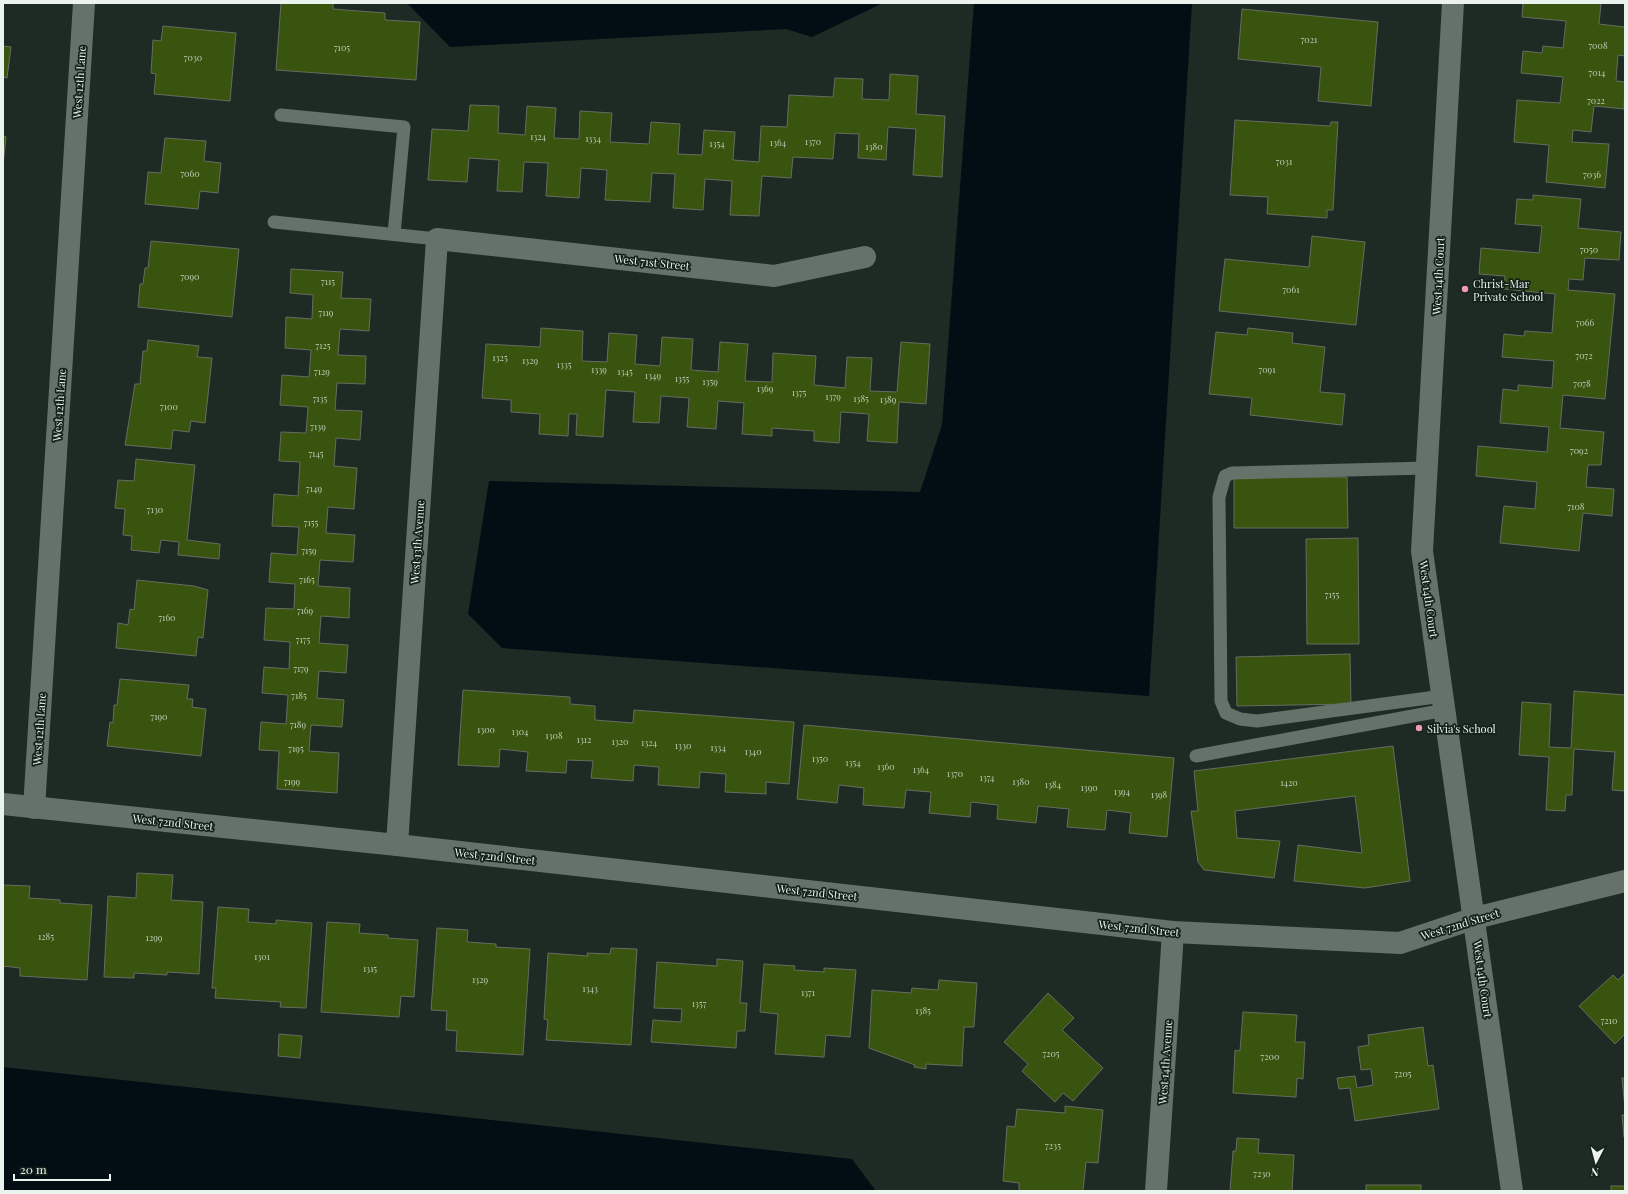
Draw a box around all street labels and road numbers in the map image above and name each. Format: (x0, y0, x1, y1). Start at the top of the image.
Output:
street label: West 12th Lane (69, 45, 89, 120)
street label: West 14th Court (1428, 237, 1448, 316)
street label: West 71st Street (613, 250, 690, 273)
street label: West 12th Lane (49, 368, 69, 443)
street label: West 13th Avenue (407, 499, 427, 585)
street label: West 14th Court (1416, 559, 1442, 639)
street label: West 12th Lane (29, 692, 49, 767)
street label: West 72nd Street (131, 810, 214, 834)
street label: West 72nd Street (453, 844, 536, 868)
street label: West 72nd Street (775, 880, 858, 904)
street label: West 72nd Street (1418, 905, 1501, 943)
street label: West 72nd Street (1097, 916, 1180, 940)
street label: West 14th Court (1470, 939, 1496, 1019)
street label: West 14th Avenue (1154, 1019, 1175, 1106)

